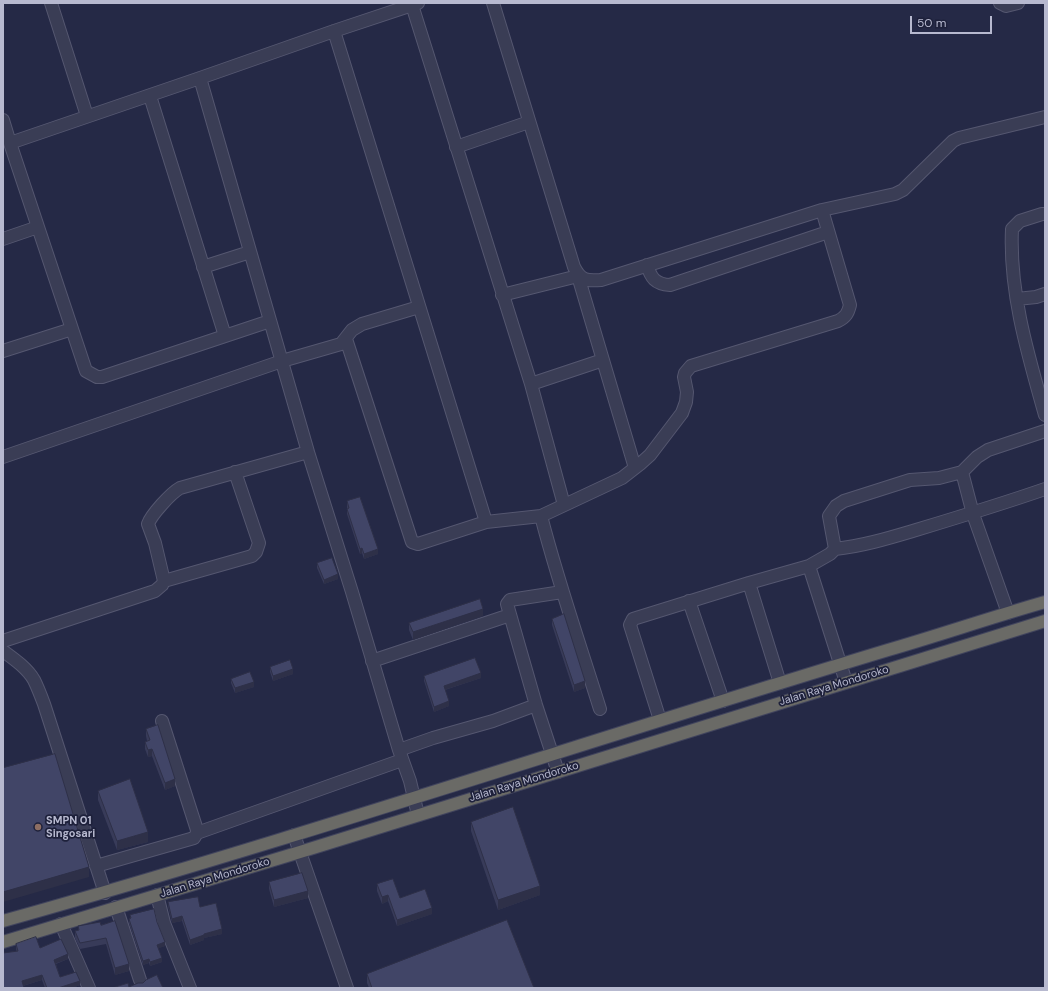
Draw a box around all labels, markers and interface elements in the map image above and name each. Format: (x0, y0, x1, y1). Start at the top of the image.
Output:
scale bar (912, 8, 994, 34)
text: 50 m (917, 15, 946, 31)
street label: Jalan Raya Mondoroko (778, 663, 890, 709)
street label: Jalan Raya Mondoroko (468, 759, 580, 805)
place label: SMPN 01 Singosari (46, 814, 95, 840)
marker: SMPN 01 Singosari (33, 822, 43, 832)
street label: Jalan Raya Mondoroko (159, 855, 271, 901)

